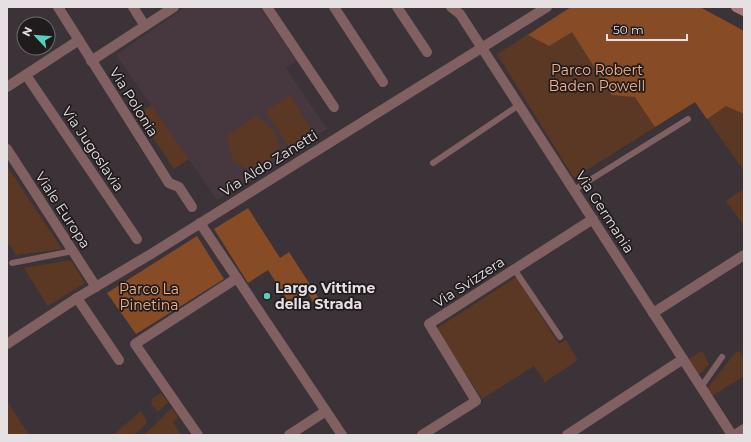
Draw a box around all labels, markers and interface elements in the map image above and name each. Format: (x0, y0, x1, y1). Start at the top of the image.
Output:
north arrow (16, 16, 56, 56)
scale bar (607, 16, 687, 42)
text: 50 m (613, 22, 644, 37)
text: N (19, 25, 35, 39)
park label: Parco Robert Baden Powell (549, 61, 645, 95)
street label: Via Polonia (106, 64, 162, 140)
street label: Via Jugoslavia (58, 103, 128, 195)
street label: Via Aldo Zanetti (217, 126, 321, 200)
street label: Via Germania (572, 167, 638, 257)
street label: Viale Europa (31, 168, 95, 252)
street label: Via Svizzera (430, 252, 508, 312)
place label: Largo Vittime della Strada (275, 279, 376, 313)
park label: Parco La Pinetina (119, 280, 179, 314)
marker: Largo Vittime della Strada (262, 291, 272, 301)

